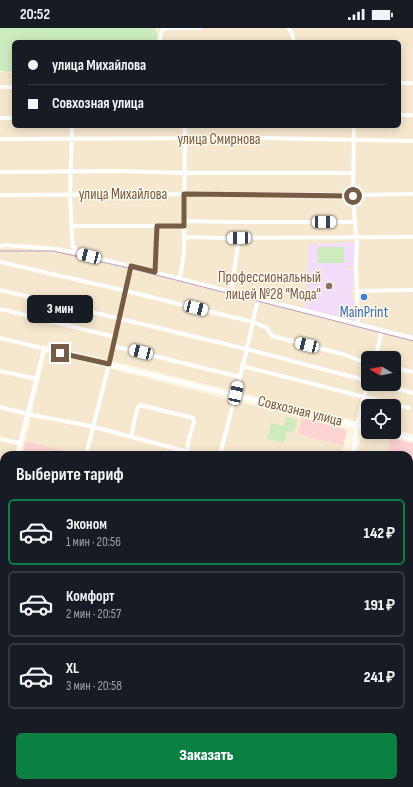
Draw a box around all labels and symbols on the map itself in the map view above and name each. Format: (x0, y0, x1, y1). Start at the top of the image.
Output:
street label: улица Смирнова (177, 130, 261, 149)
street label: улица Михайлова (79, 185, 167, 204)
route start (344, 187, 362, 205)
car (312, 216, 336, 228)
car (227, 232, 251, 244)
car (76, 247, 102, 265)
place label: Профессиональный лицей №28 "Мода" (218, 268, 321, 304)
marker: Профессиональный лицей №28 "Мода" (324, 281, 334, 291)
marker: MainPrint (359, 292, 369, 302)
callout: 3 мин (27, 295, 93, 323)
car (183, 299, 209, 317)
place label: MainPrint (340, 303, 389, 322)
car (294, 336, 320, 354)
car (128, 343, 154, 361)
route end (51, 344, 69, 362)
north arrow (361, 351, 401, 391)
car (228, 380, 244, 406)
street label: Совхозная улица (256, 391, 344, 431)

